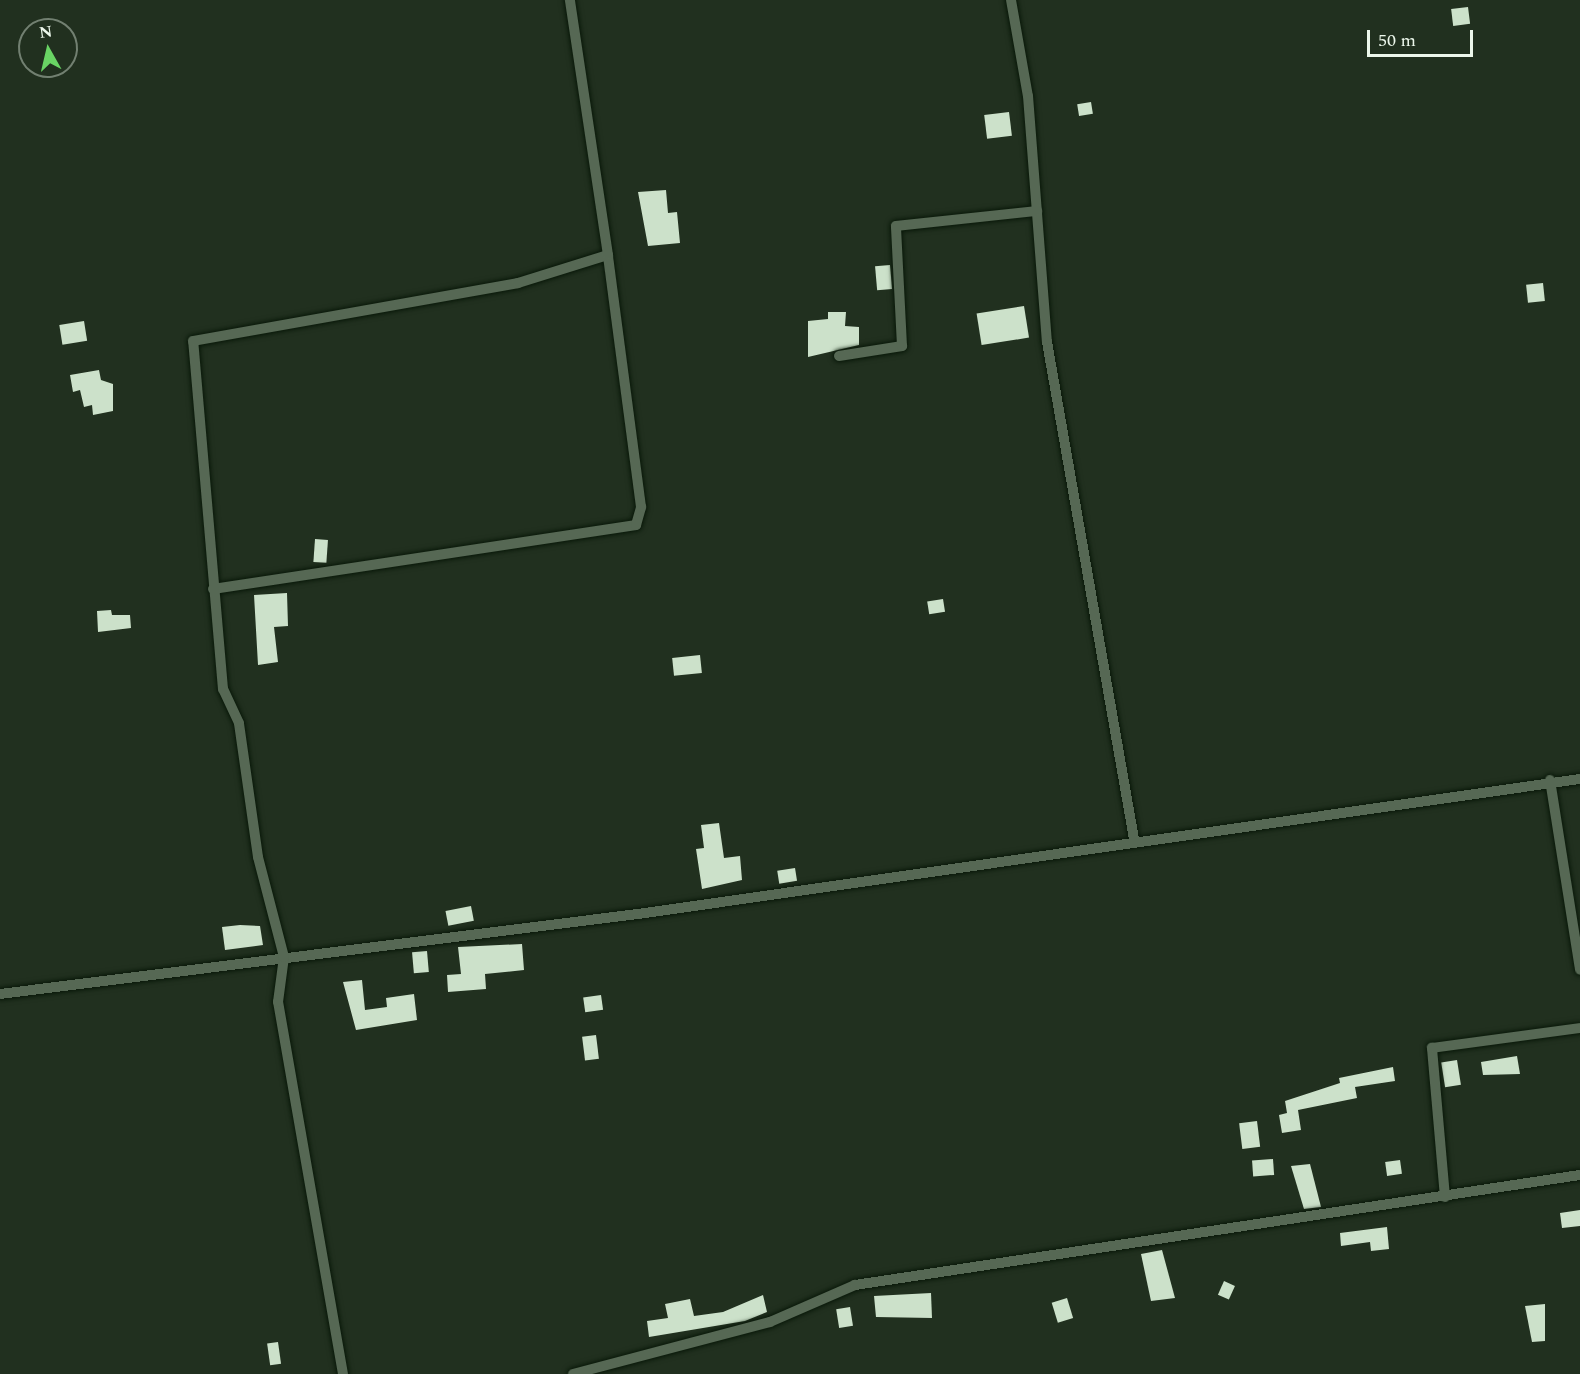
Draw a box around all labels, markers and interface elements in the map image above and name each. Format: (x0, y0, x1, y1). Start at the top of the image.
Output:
north arrow (18, 18, 78, 78)
scale bar (1370, 18, 1476, 56)
text: N (38, 19, 54, 45)
text: 50 m (1378, 27, 1416, 54)

